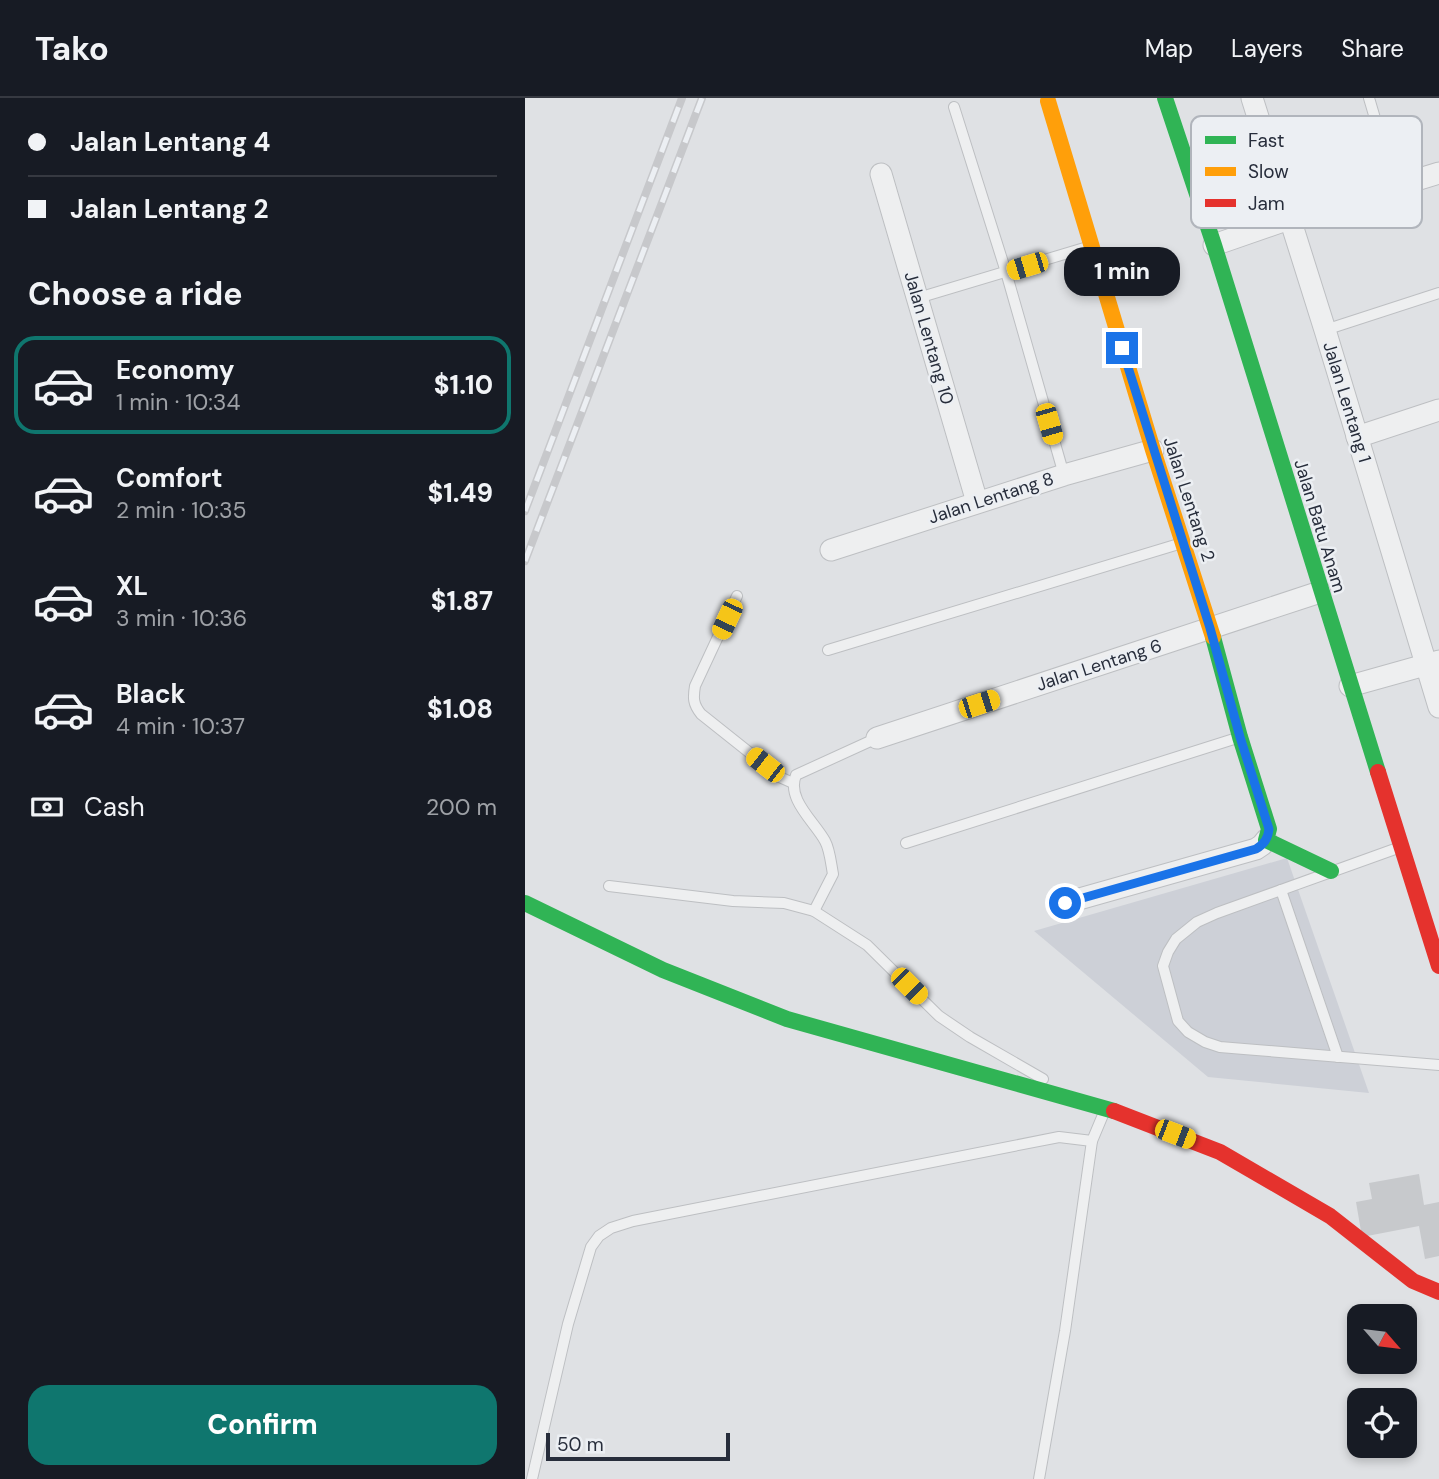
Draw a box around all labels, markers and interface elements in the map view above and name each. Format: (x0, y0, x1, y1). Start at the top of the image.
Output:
text: Tako (35, 27, 109, 70)
text: Map (1145, 33, 1193, 64)
text: Layers (1231, 33, 1303, 64)
text: Share (1341, 33, 1404, 64)
legend (1191, 116, 1422, 228)
text: Jalan Lentang 4 (70, 125, 270, 159)
text: Fast (1248, 128, 1284, 153)
text: Slow (1248, 159, 1289, 184)
text: Jam (1248, 191, 1285, 216)
text: Jalan Lentang 2 (70, 192, 268, 226)
callout: 1 min (1064, 246, 1180, 296)
car (1004, 250, 1051, 282)
text: 1 min (1094, 256, 1150, 286)
street label: Jalan Lentang 10 (899, 269, 959, 407)
text: Choose a ride (28, 273, 243, 315)
route end (1106, 332, 1138, 364)
street label: Jalan Lentang 1 (1317, 339, 1377, 465)
text: Economy (116, 353, 234, 387)
icon: car (32, 354, 95, 417)
text: $1.10 (434, 368, 493, 402)
text: 1 min · 10:34 (116, 387, 240, 417)
car (1034, 401, 1065, 447)
street label: Jalan Lentang 2 (1158, 434, 1220, 564)
street label: Jalan Batu Anam (1288, 456, 1352, 596)
text: Comfort (116, 461, 222, 495)
icon: car (32, 462, 95, 525)
street label: Jalan Lentang 8 (925, 466, 1057, 530)
text: $1.49 (427, 476, 493, 510)
text: 2 min · 10:35 (116, 495, 247, 525)
text: XL (116, 569, 148, 603)
icon: car (32, 570, 95, 633)
text: $1.87 (431, 584, 493, 618)
car (709, 596, 746, 642)
text: 3 min · 10:36 (116, 603, 247, 633)
street label: Jalan Lentang 6 (1033, 633, 1165, 697)
text: Black (116, 677, 186, 711)
icon: car (32, 678, 95, 741)
car (956, 688, 1003, 720)
text: $1.08 (427, 692, 493, 726)
text: 4 min · 10:37 (116, 711, 245, 741)
car (742, 744, 789, 786)
icon: cash (28, 788, 66, 826)
text: Cash (84, 790, 145, 824)
text: 200 m (426, 792, 497, 822)
route start (1049, 887, 1081, 919)
car (887, 964, 932, 1008)
car (1152, 1117, 1199, 1151)
north arrow (1347, 1304, 1417, 1374)
map controls (1347, 1304, 1417, 1458)
button: Confirm (28, 1385, 497, 1465)
button: locate (1347, 1388, 1417, 1458)
scale bar (546, 1430, 730, 1462)
text: 50 m (557, 1432, 604, 1457)

